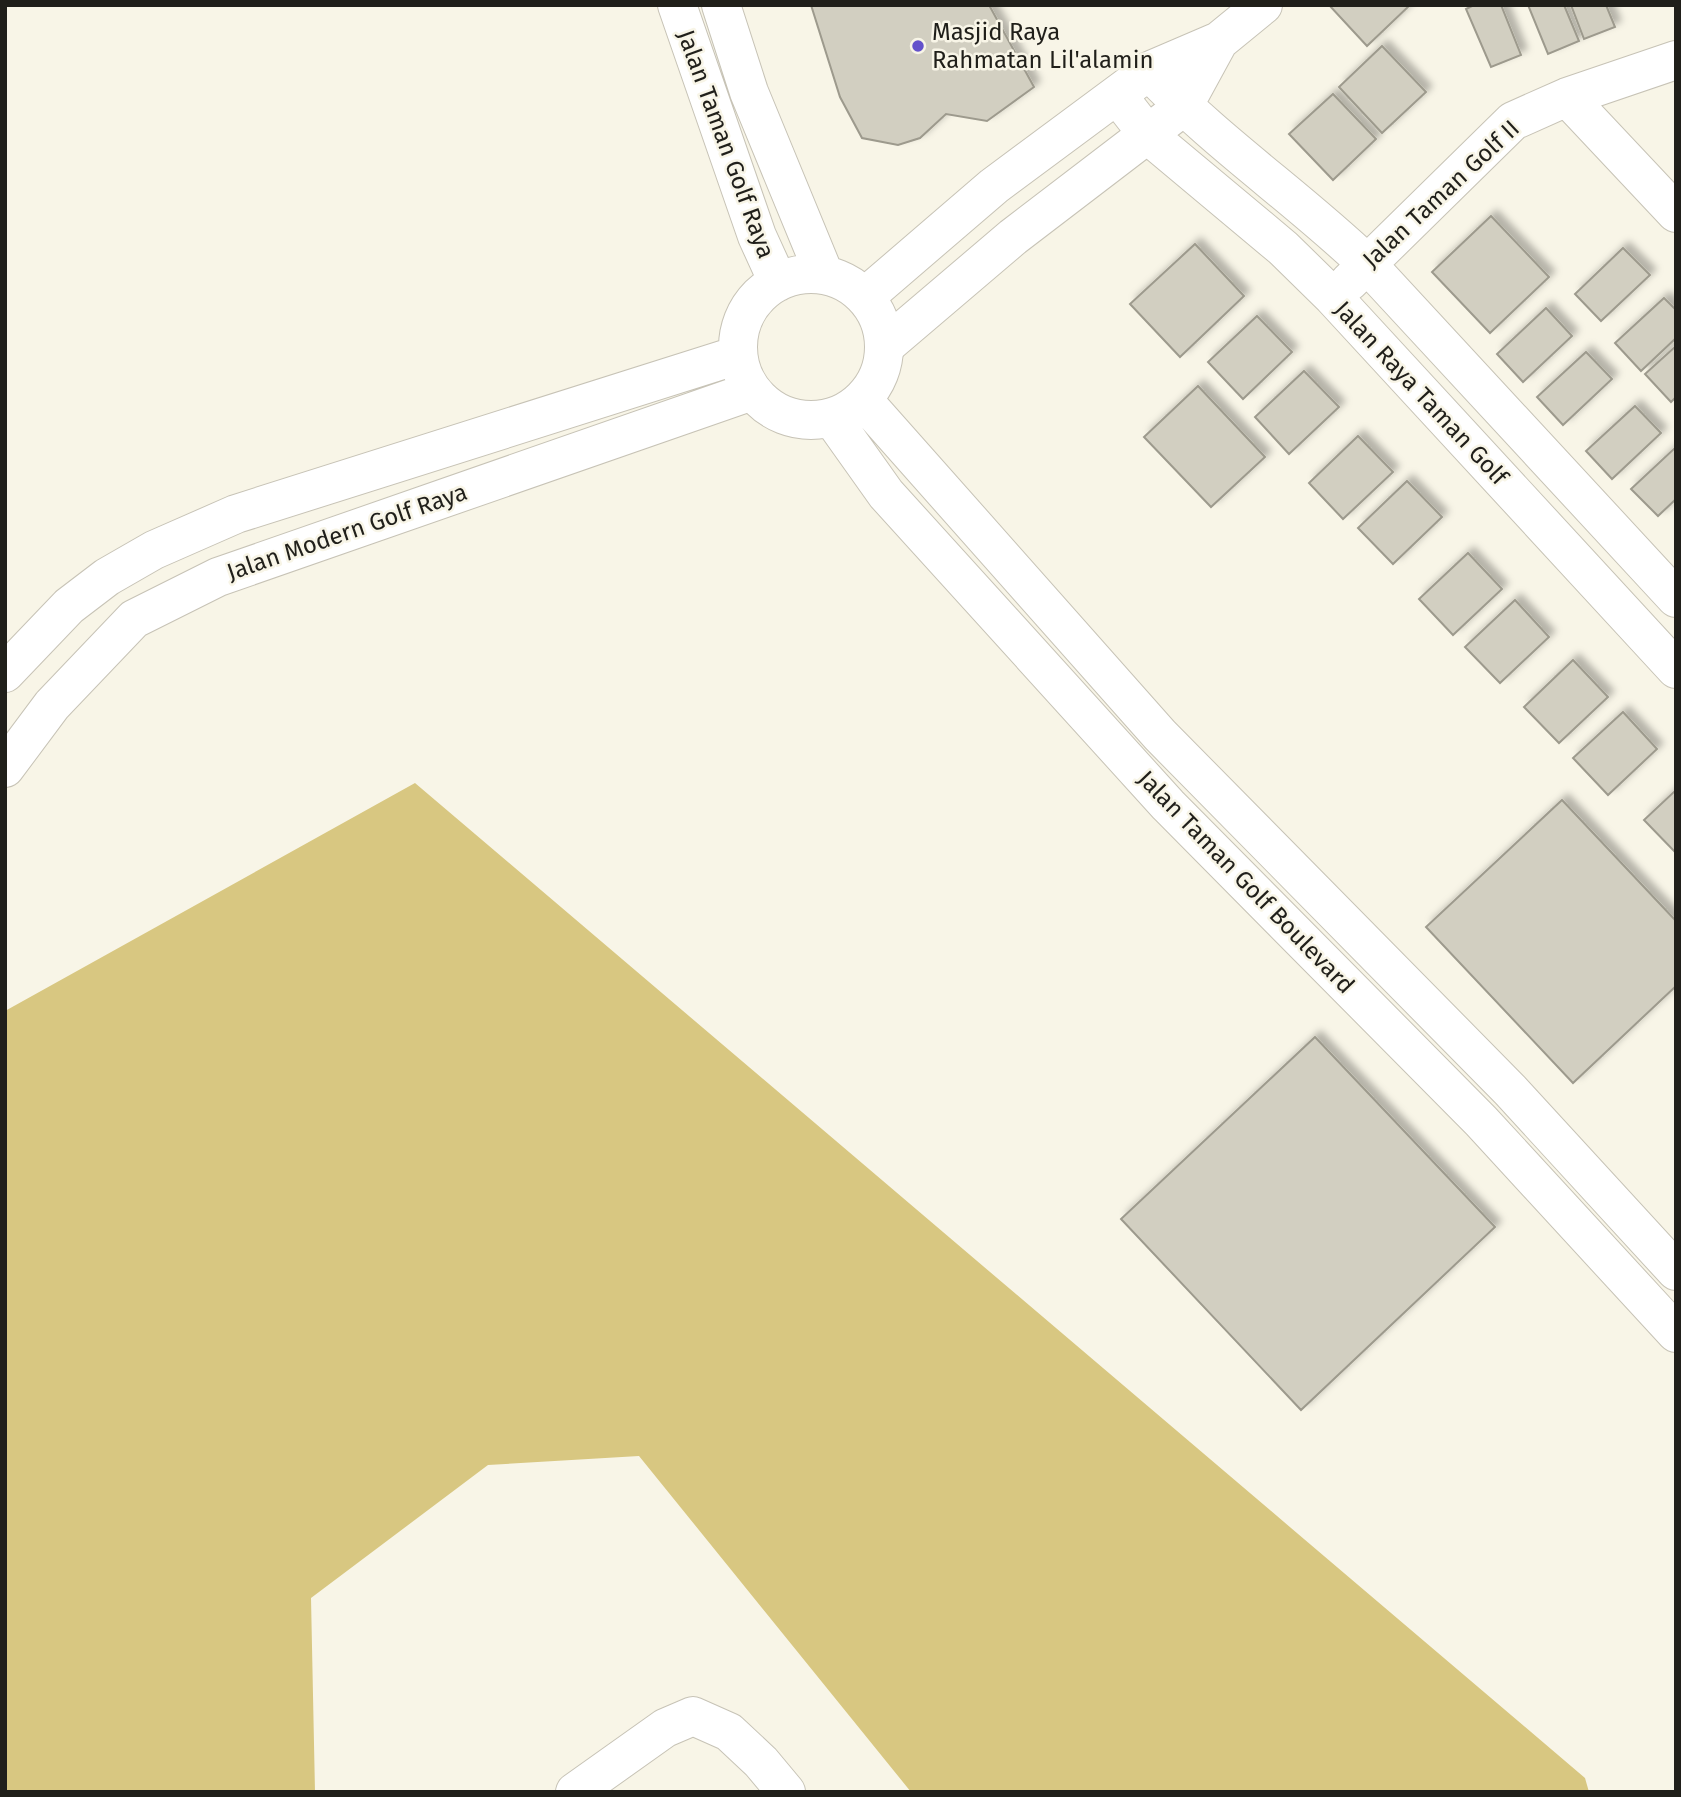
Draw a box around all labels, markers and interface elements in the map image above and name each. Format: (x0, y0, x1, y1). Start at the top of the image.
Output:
place label: Masjid Raya Rahmatan Lil'alamin (932, 18, 1153, 74)
street label: Jalan Taman Golf Raya (672, 26, 780, 262)
marker: Masjid Raya Rahmatan Lil'alamin (910, 38, 926, 54)
street label: Jalan Taman Golf II (1357, 114, 1525, 274)
street label: Jalan Raya Taman Golf (1329, 295, 1515, 492)
street label: Jalan Modern Golf Raya (223, 478, 471, 586)
street label: Jalan Taman Golf Boulevard (1132, 765, 1360, 999)

